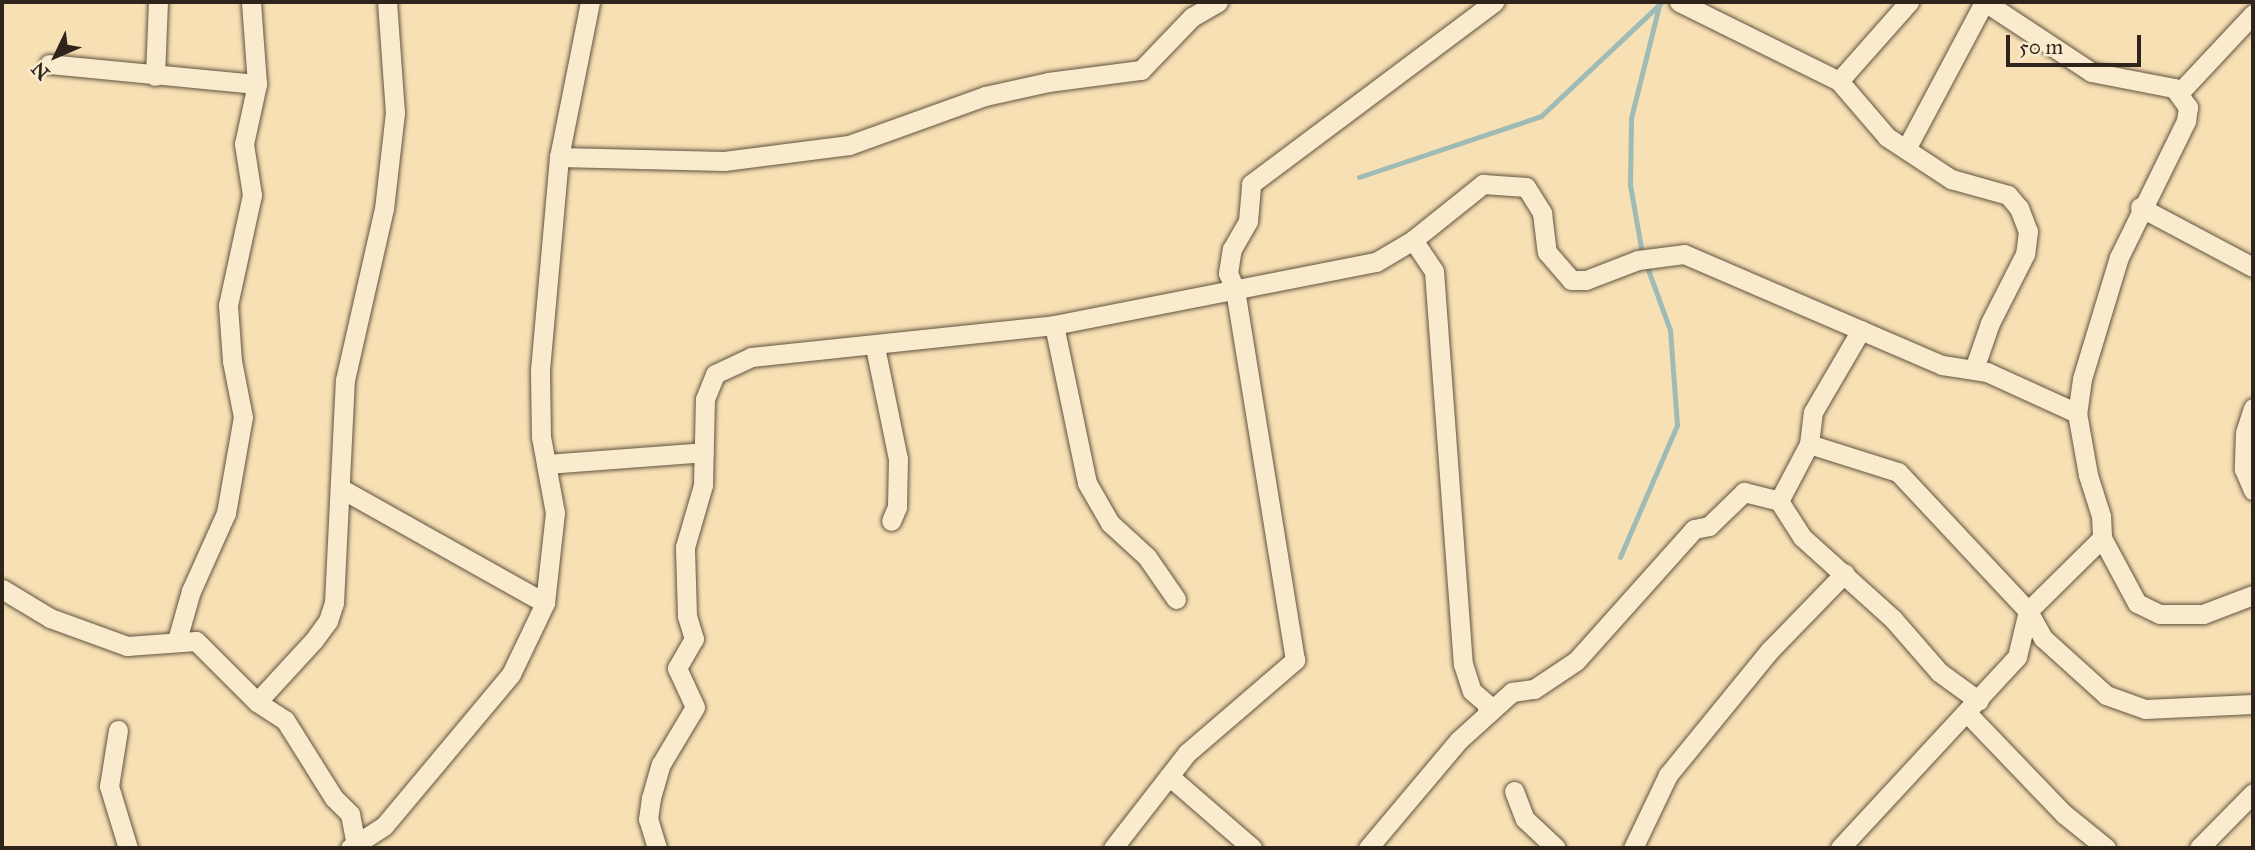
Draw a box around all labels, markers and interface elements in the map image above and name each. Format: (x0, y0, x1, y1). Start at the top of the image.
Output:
north arrow (21, 21, 91, 91)
scale bar (2010, 21, 2145, 65)
text: 50 m (2019, 34, 2063, 60)
text: N (27, 57, 54, 85)

